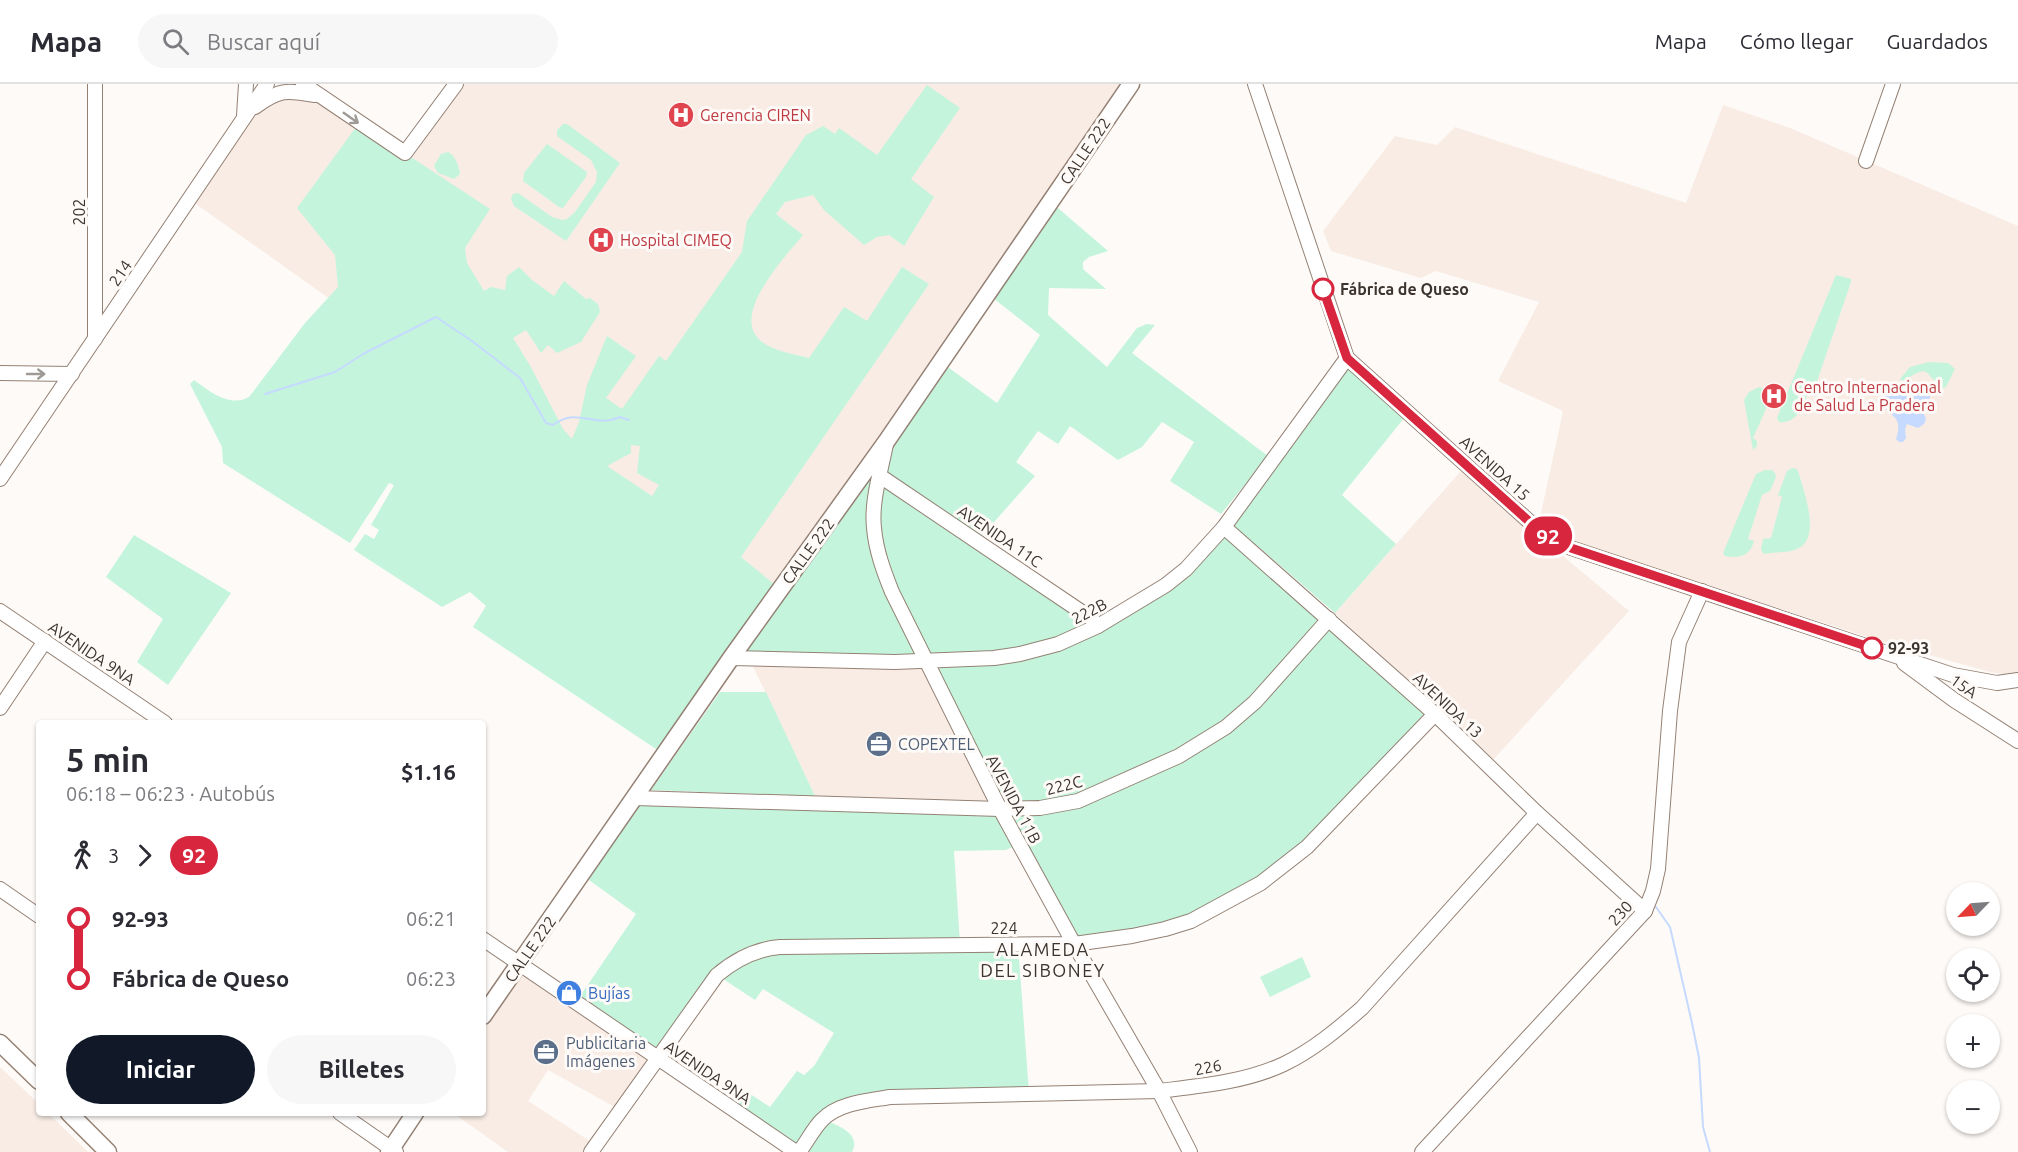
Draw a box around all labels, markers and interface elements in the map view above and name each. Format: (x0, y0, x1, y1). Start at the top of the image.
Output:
search box (138, 14, 558, 68)
icon: search (159, 25, 192, 58)
text: Mapa (30, 26, 102, 57)
text: Buscar aquí (207, 29, 320, 54)
text: Mapa (1655, 29, 1707, 53)
text: Cómo llegar (1740, 29, 1854, 53)
text: Guardados (1887, 29, 1988, 53)
hospital icon: Gerencia CIREN (666, 100, 696, 130)
place label: Gerencia CIREN (700, 106, 811, 124)
one-way arrow (342, 112, 359, 124)
street label: CALLE 222 (1056, 114, 1114, 188)
street label: 202 (70, 198, 88, 226)
hospital icon: Hospital CIMEQ (586, 225, 616, 255)
place label: Hospital CIMEQ (620, 231, 732, 249)
street label: 214 (105, 257, 135, 289)
marker: Fábrica de Queso (1312, 278, 1334, 300)
place label: Fábrica de Queso (1340, 280, 1469, 298)
one-way arrow (26, 368, 46, 380)
place label: Centro Internacional de Salud La Pradera (1794, 378, 1941, 414)
hospital icon: Centro Internacional de Salud La Pradera (1759, 381, 1789, 411)
street label: AVENIDA 15 (1456, 432, 1534, 504)
street label: AVENIDA 11C (955, 501, 1046, 571)
street label: CALLE 222 (778, 515, 838, 587)
line badge: 92 (1521, 516, 1575, 556)
text: 92 (1536, 524, 1560, 548)
street label: 222B (1068, 595, 1110, 627)
street label: AVENIDA 9NA (45, 618, 139, 689)
marker: 92-93 (1861, 637, 1883, 659)
place label: 92-93 (1888, 639, 1929, 657)
street label: AVENIDA 13 (1410, 669, 1486, 741)
street label: 15A (1947, 670, 1981, 702)
office icon: COPEXTEL (864, 729, 894, 759)
place label: COPEXTEL (898, 735, 975, 753)
text: 5 min (66, 741, 149, 778)
street label: AVENIDA 11B (983, 752, 1045, 846)
text: $1.16 (401, 759, 456, 784)
street label: 222C (1044, 772, 1084, 798)
text: 06:18 – 06:23 · Autobús (66, 782, 275, 805)
icon: walk (66, 839, 99, 872)
icon: forward (128, 839, 161, 872)
text: 92 (182, 843, 206, 867)
text: 3 (108, 844, 119, 867)
north arrow (1946, 882, 2000, 936)
map controls (1946, 882, 2000, 1134)
street label: 230 (1604, 897, 1636, 929)
text: 92-93 (112, 906, 169, 931)
text: 06:21 (406, 907, 456, 930)
street label: CALLE 222 (501, 912, 559, 986)
street label: 224 (990, 919, 1018, 937)
district label: ALAMEDA DEL SIBONEY (980, 939, 1106, 980)
button: locate (1946, 948, 2000, 1002)
text: Fábrica de Queso (112, 966, 289, 991)
text: 06:23 (406, 967, 456, 990)
shop icon: Bujías (554, 978, 584, 1008)
place label: Bujías (588, 984, 630, 1002)
button: + (1946, 1014, 2000, 1068)
place label: Publicitaria Imágenes (566, 1034, 646, 1070)
button: Iniciar (66, 1035, 255, 1104)
button: Billetes (267, 1035, 456, 1104)
office icon: Publicitaria Imágenes (531, 1037, 561, 1067)
street label: AVENIDA 9NA (661, 1037, 755, 1108)
street label: 226 (1193, 1056, 1223, 1078)
button: − (1946, 1080, 2000, 1134)

